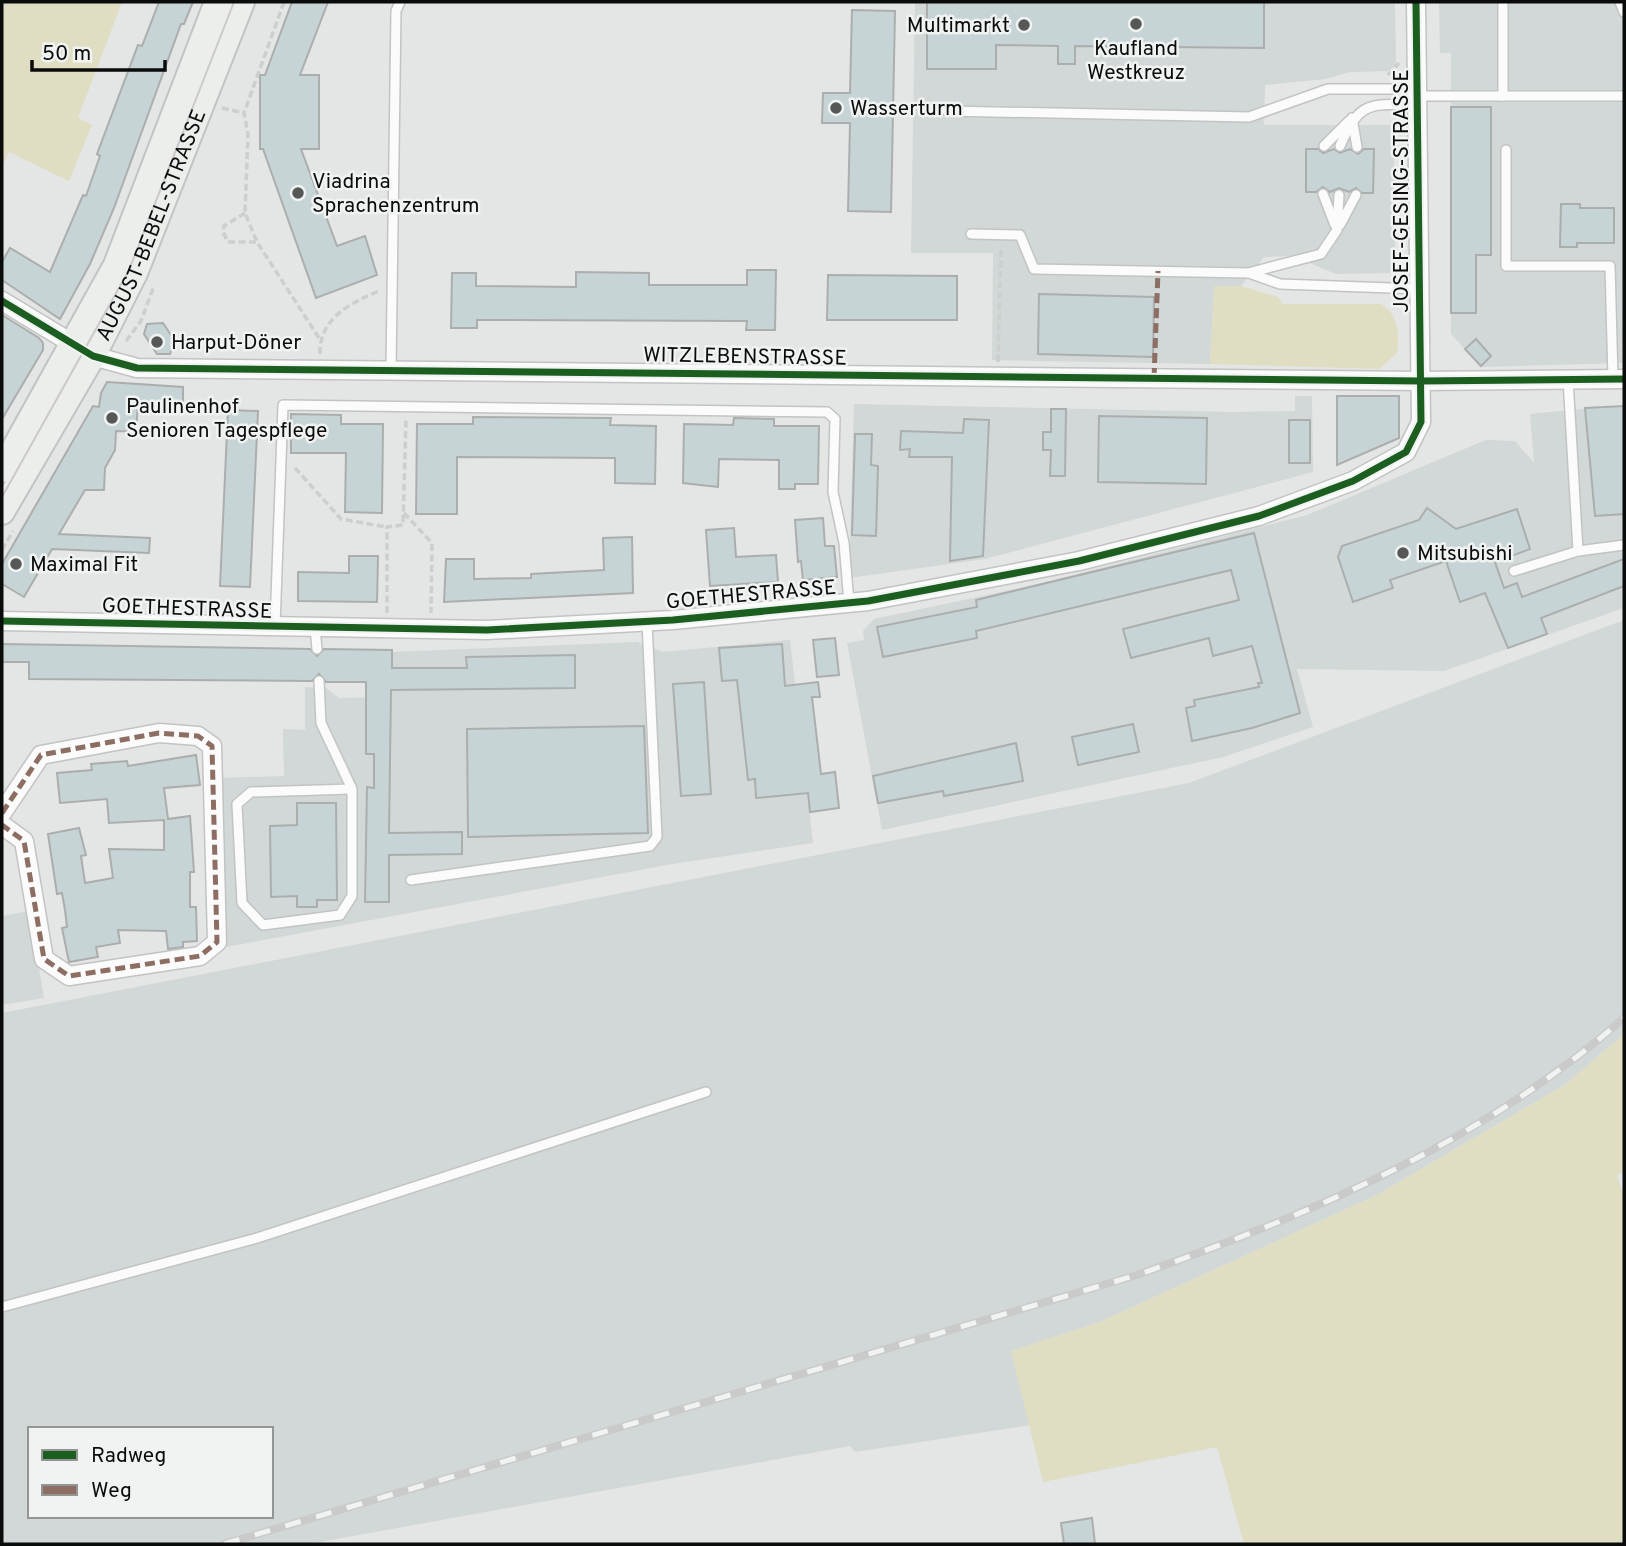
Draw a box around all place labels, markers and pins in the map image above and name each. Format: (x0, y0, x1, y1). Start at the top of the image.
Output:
place label: Multimarkt (907, 13, 1010, 40)
marker: Kaufland Westkreuz (1128, 16, 1144, 32)
marker: Multimarkt (1016, 17, 1032, 33)
place label: Kaufland Westkreuz (1087, 36, 1185, 87)
place label: Wasserturm (850, 96, 963, 123)
marker: Wasserturm (828, 100, 844, 116)
place label: Viadrina Sprachenzentrum (312, 169, 480, 220)
marker: Viadrina Sprachenzentrum (290, 185, 306, 201)
place label: Harput-Döner (171, 330, 302, 357)
marker: Harput-Döner (149, 334, 165, 350)
place label: Paulinenhof Senioren Tagespflege (126, 394, 327, 445)
marker: Paulinenhof Senioren Tagespflege (104, 410, 120, 426)
place label: Mitsubishi (1417, 541, 1513, 568)
marker: Mitsubishi (1395, 545, 1411, 561)
place label: Maximal Fit (30, 552, 138, 579)
marker: Maximal Fit (8, 556, 24, 572)

